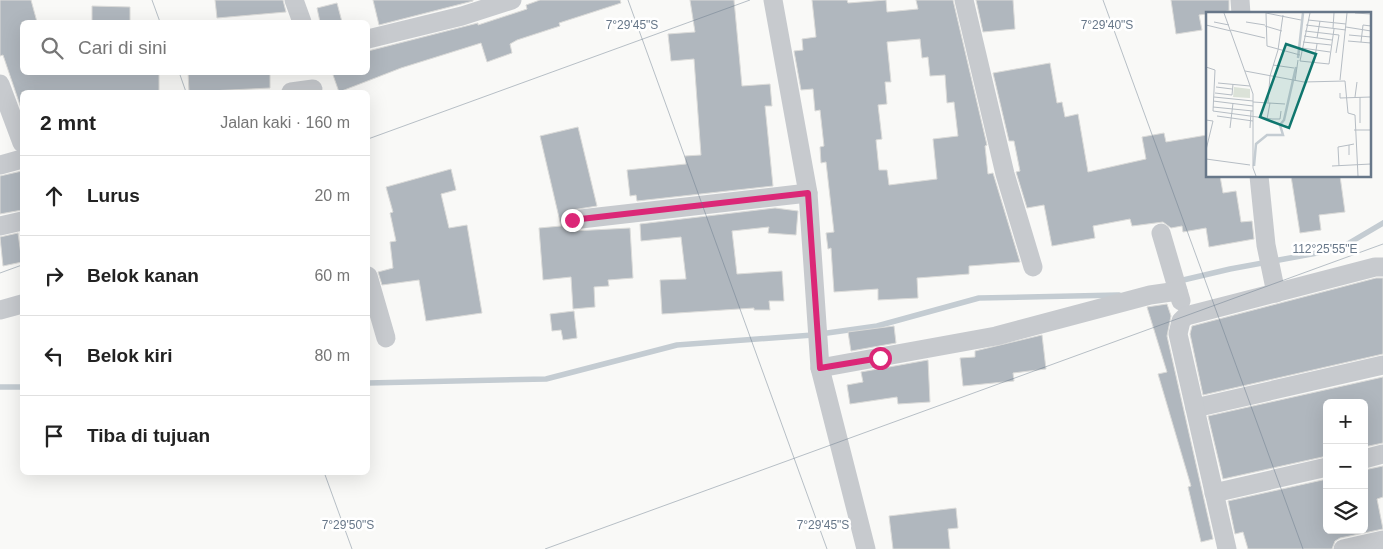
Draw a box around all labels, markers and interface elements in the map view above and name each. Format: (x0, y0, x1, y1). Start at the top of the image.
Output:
inset map (1206, 12, 1370, 178)
text: 7°29'45"S (606, 18, 658, 32)
text: 7°29'40"S (1081, 18, 1133, 32)
search box (20, 20, 370, 75)
icon: search (38, 34, 66, 62)
text: Cari di sini (78, 37, 167, 58)
text: 2 mnt (40, 111, 96, 134)
text: Jalan kaki · 160 m (220, 114, 350, 131)
icon: ahead (40, 182, 68, 210)
text: Lurus (87, 185, 140, 206)
text: 20 m (314, 187, 350, 204)
route end (561, 209, 584, 232)
text: 112°25'55"E (1292, 242, 1358, 256)
icon: right (40, 262, 68, 290)
text: Belok kanan (87, 265, 199, 286)
text: 60 m (314, 267, 350, 284)
icon: left (40, 342, 68, 370)
text: Belok kiri (87, 345, 173, 366)
text: 80 m (314, 347, 350, 364)
route start (869, 347, 892, 370)
map controls (1323, 399, 1368, 534)
button: + (1323, 399, 1368, 444)
icon: arrive (40, 422, 68, 450)
text: Tiba di tujuan (87, 425, 210, 446)
button: − (1323, 444, 1368, 489)
button: layers (1323, 489, 1368, 534)
text: 7°29'50"S (322, 518, 374, 532)
text: 7°29'45"S (797, 518, 849, 532)

